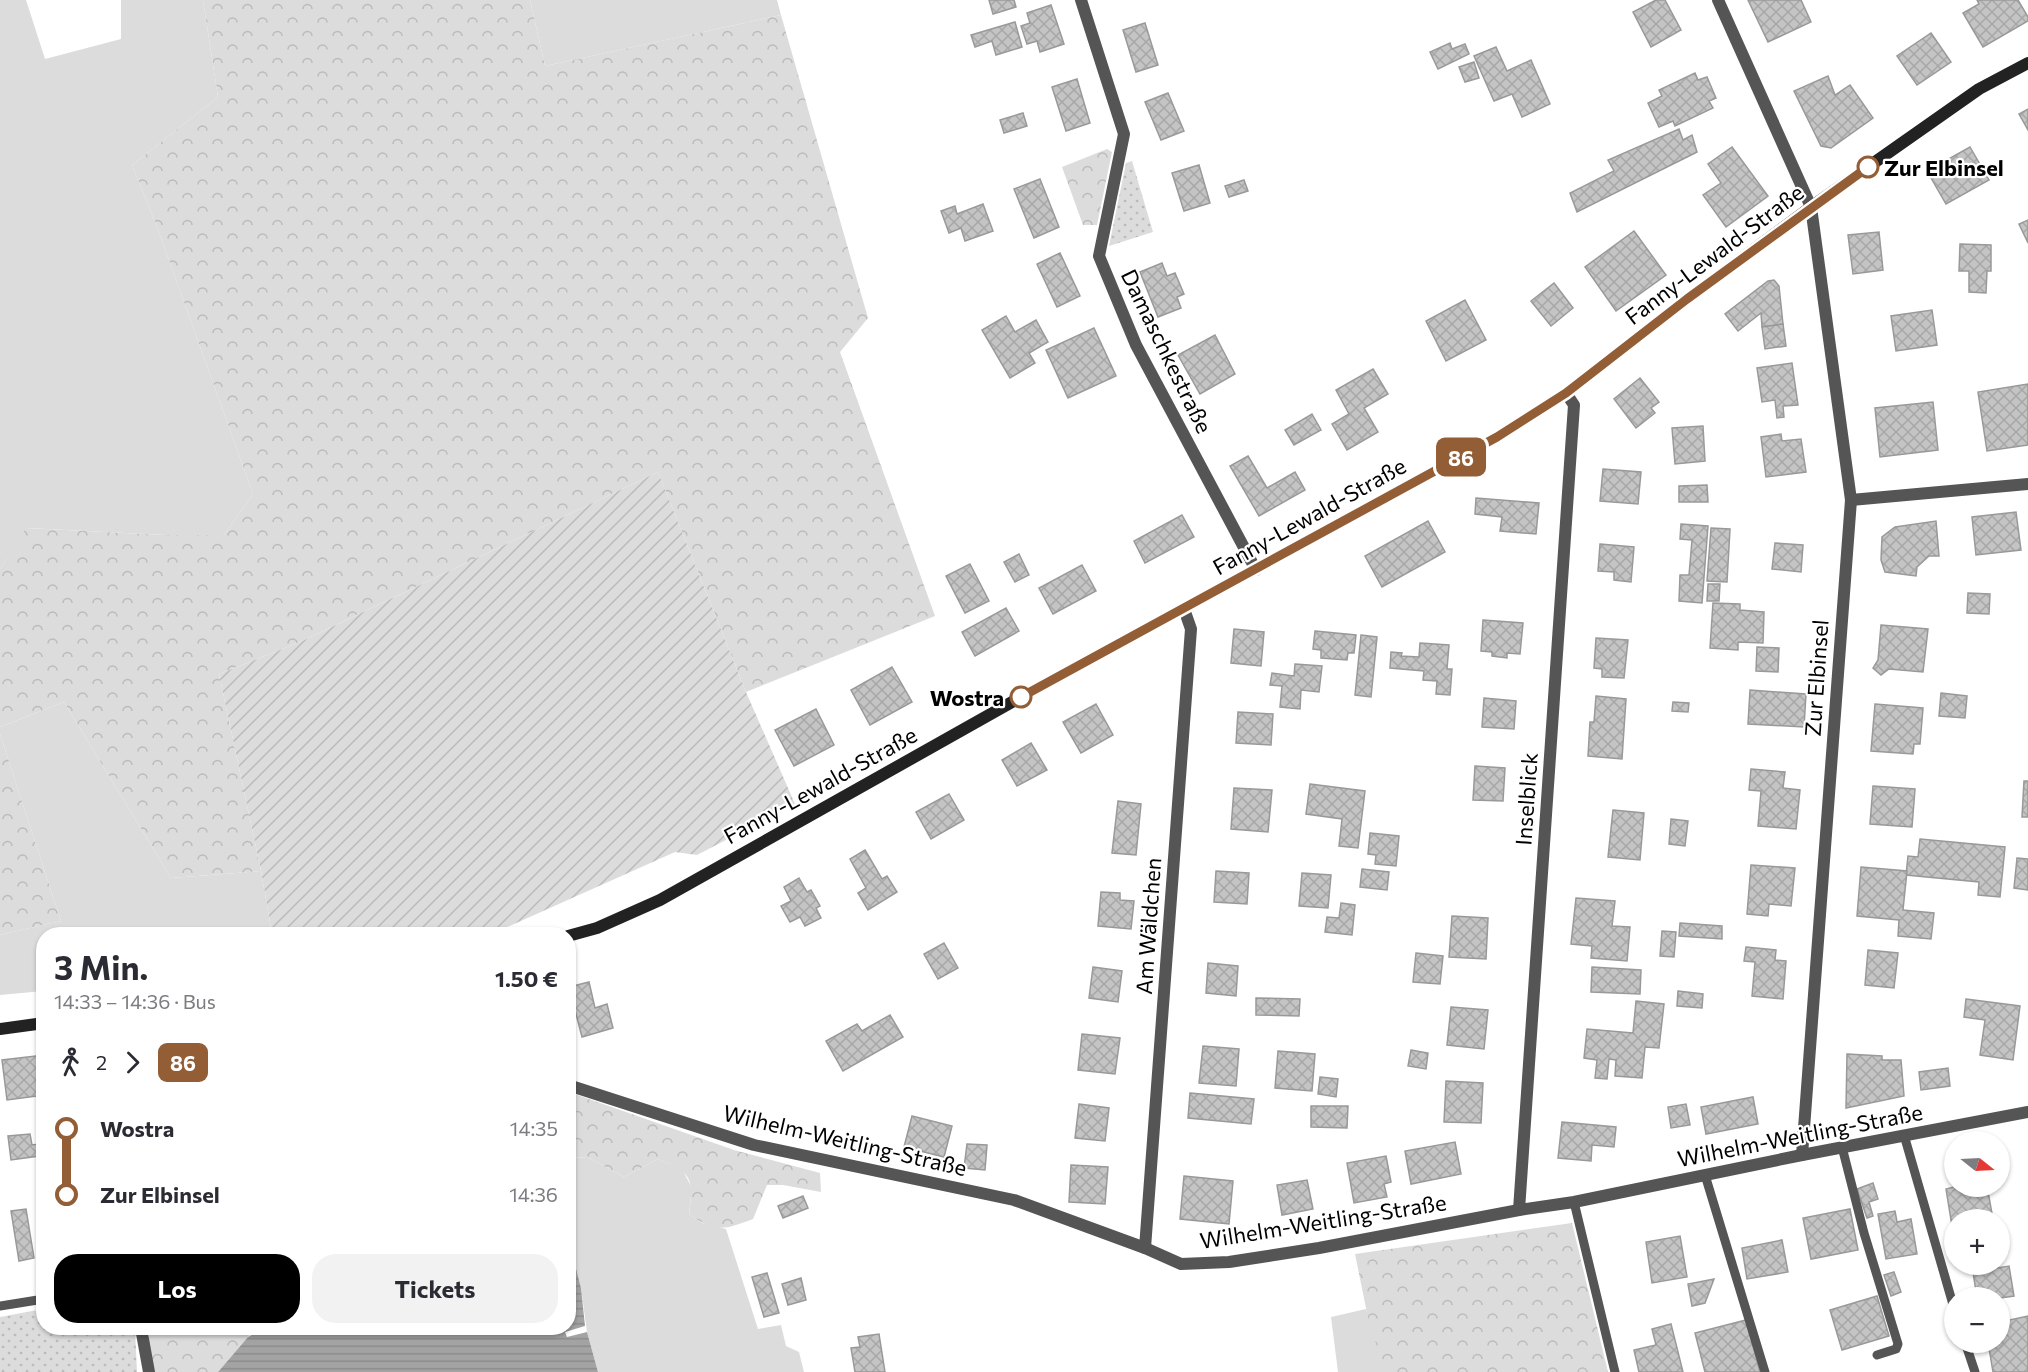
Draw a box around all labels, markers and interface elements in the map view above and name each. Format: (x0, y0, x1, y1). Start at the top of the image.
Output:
place label: Zur Elbinsel (1884, 154, 2004, 181)
marker: Zur Elbinsel (1857, 156, 1879, 178)
street label: Fanny-Lewald-Straße (1619, 178, 1809, 330)
street label: Damaschkestraße (1116, 265, 1218, 437)
line badge: 86 (1434, 438, 1488, 476)
text: 86 (1448, 445, 1474, 470)
street label: Fanny-Lewald-Straße (1208, 452, 1410, 580)
street label: Zur Elbinsel (1798, 619, 1834, 737)
place label: Wostra (930, 684, 1004, 711)
marker: Wostra (1010, 686, 1032, 708)
street label: Fanny-Lewald-Straße (719, 721, 921, 849)
street label: Inselblick (1509, 752, 1543, 846)
street label: Am Wäldchen (1130, 857, 1166, 995)
text: 3 Min. (54, 946, 148, 987)
text: 1.50 € (495, 965, 558, 992)
text: 14:33 – 14:36 · Bus (54, 989, 216, 1013)
icon: walk (54, 1046, 87, 1079)
icon: forward (116, 1046, 149, 1079)
text: 2 (96, 1050, 107, 1074)
text: 86 (170, 1050, 196, 1075)
street label: Wilhelm-Weitling-Straße (1675, 1098, 1925, 1172)
street label: Wilhelm-Weitling-Straße (721, 1099, 969, 1181)
text: Wostra (100, 1115, 174, 1142)
text: 14:35 (510, 1116, 558, 1140)
north arrow (1944, 1131, 2010, 1197)
map controls (1944, 1131, 2010, 1353)
text: Zur Elbinsel (100, 1181, 220, 1208)
text: 14:36 (509, 1182, 558, 1206)
street label: Wilhelm-Weitling-Straße (1198, 1188, 1448, 1254)
button: + (1944, 1209, 2010, 1275)
button: Los (54, 1254, 300, 1323)
button: Tickets (312, 1254, 558, 1323)
button: − (1944, 1287, 2010, 1353)

